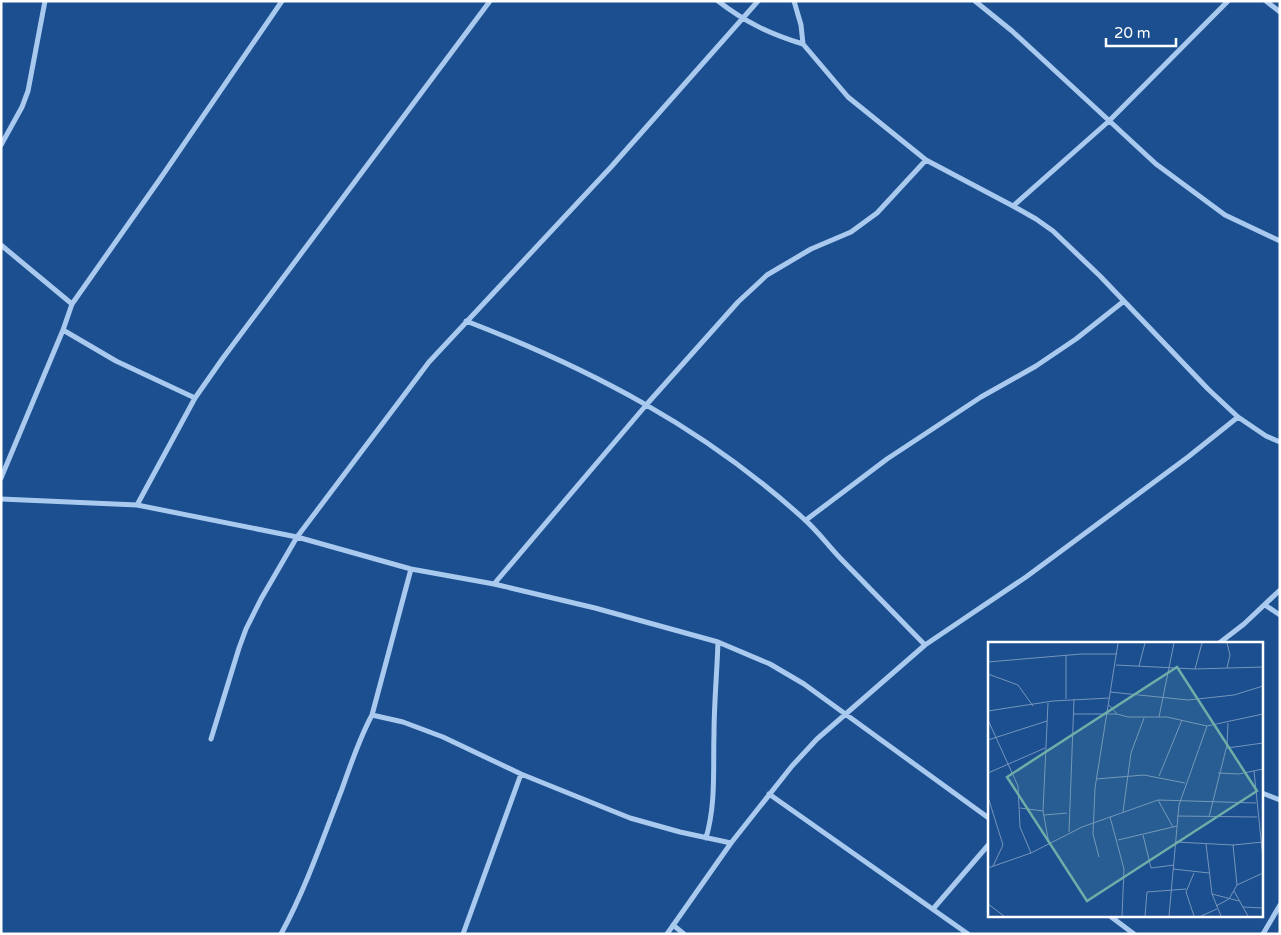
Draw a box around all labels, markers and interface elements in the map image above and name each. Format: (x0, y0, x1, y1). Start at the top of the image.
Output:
scale bar (1106, 15, 1176, 47)
text: 20 m (1114, 24, 1151, 42)
inset map (988, 642, 1264, 918)

